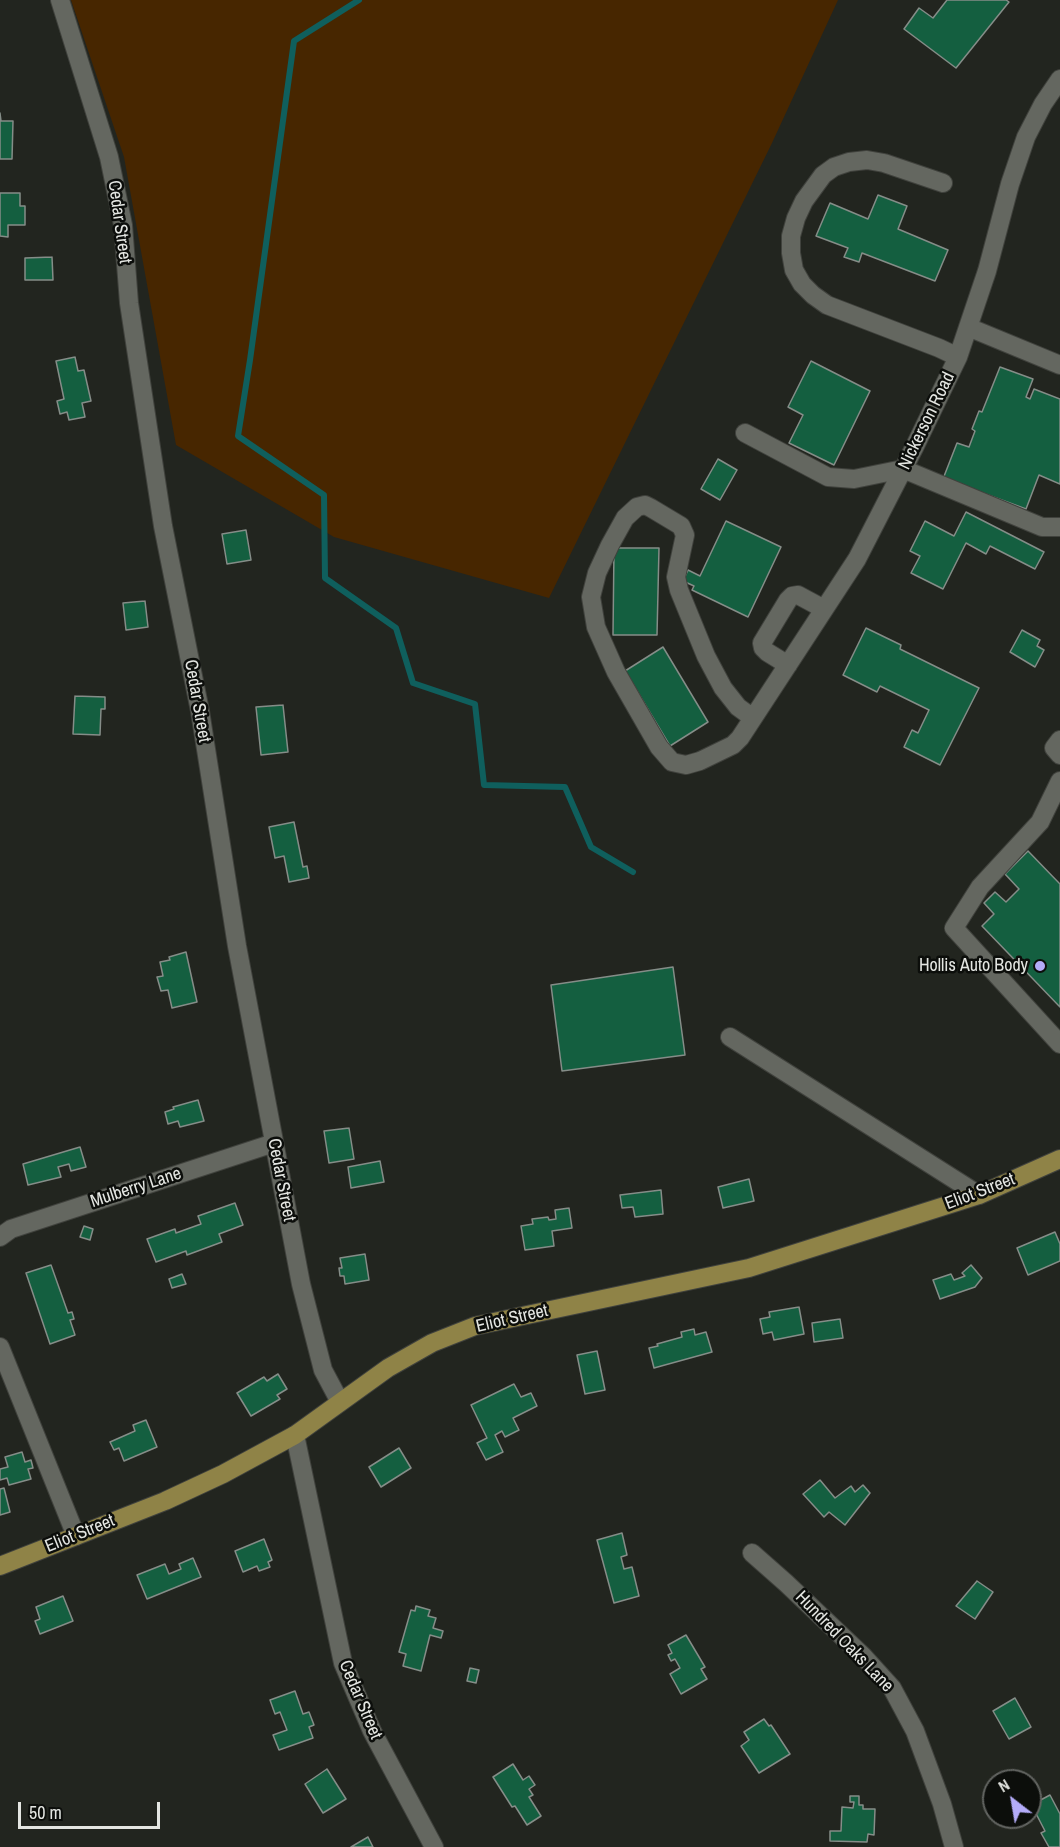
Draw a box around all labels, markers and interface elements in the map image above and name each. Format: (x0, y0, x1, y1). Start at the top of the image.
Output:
street label: Cedar Street (102, 179, 136, 265)
street label: Nickerson Road (894, 369, 960, 473)
street label: Cedar Street (179, 658, 215, 744)
place label: Hollis Auto Body (919, 955, 1028, 977)
marker: Hollis Auto Body (1033, 959, 1047, 973)
street label: Cedar Street (262, 1137, 300, 1223)
street label: Mulberry Lane (88, 1163, 184, 1213)
street label: Eliot Street (942, 1169, 1018, 1215)
street label: Eliot Street (474, 1300, 550, 1338)
street label: Eliot Street (42, 1510, 118, 1558)
street label: Hundred Oaks Lane (790, 1587, 898, 1697)
street label: Cedar Street (334, 1657, 386, 1743)
north arrow (982, 1769, 1042, 1829)
text: N (994, 1773, 1013, 1797)
scale bar (21, 1790, 164, 1828)
text: 50 m (29, 1800, 62, 1825)

